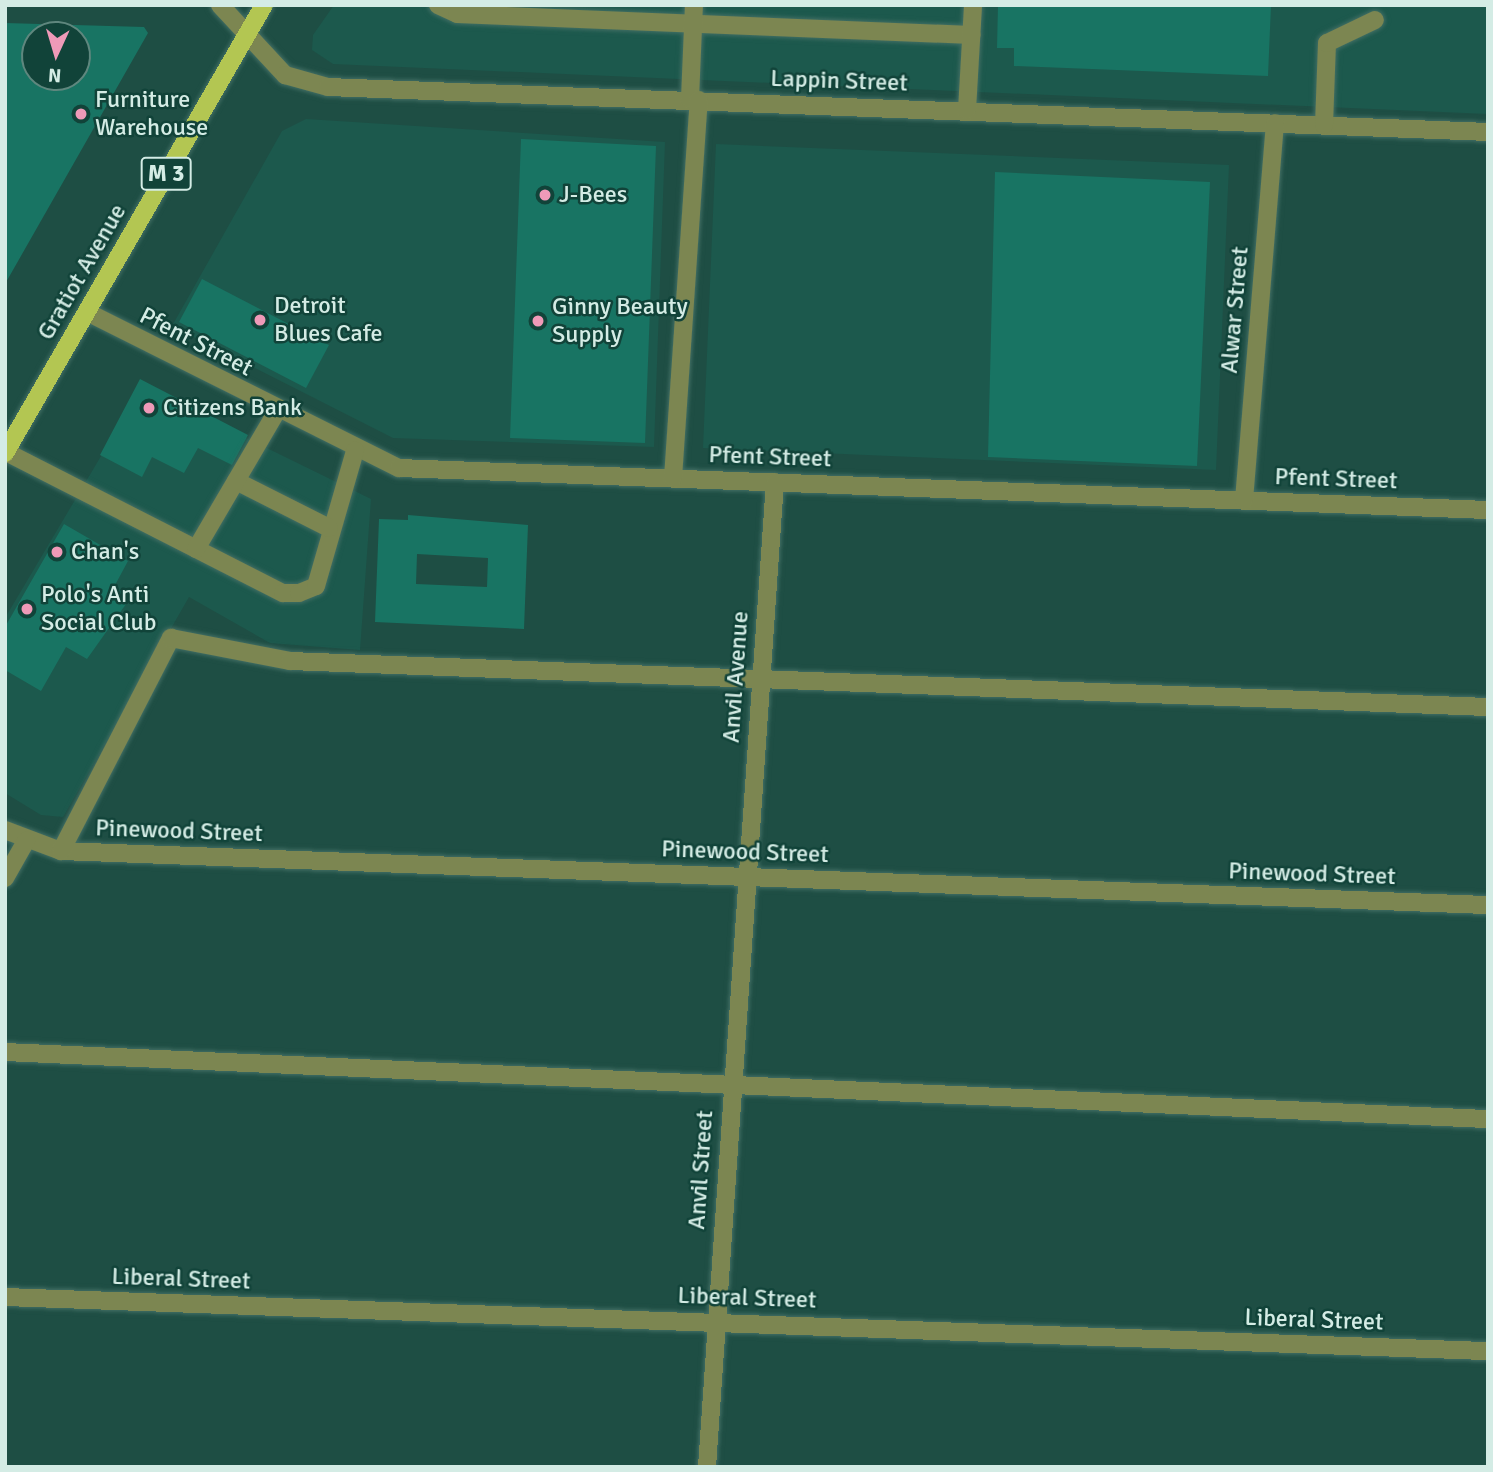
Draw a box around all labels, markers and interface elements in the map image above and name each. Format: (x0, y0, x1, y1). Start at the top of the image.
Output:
north arrow (21, 21, 91, 91)
text: N (47, 63, 62, 87)
street label: Lappin Street (770, 64, 908, 98)
place label: Furniture Warehouse (95, 86, 208, 142)
marker: Furniture Warehouse (73, 106, 89, 122)
road number: M 3 (140, 154, 192, 194)
place label: J-Bees (559, 181, 627, 209)
marker: J-Bees (537, 187, 553, 203)
street label: Gratiot Avenue (32, 199, 132, 345)
street label: Alwar Street (1215, 245, 1255, 375)
place label: Detroit Blues Cafe (274, 292, 382, 348)
place label: Ginny Beauty Supply (552, 293, 688, 349)
street label: Pfent Street (135, 301, 257, 383)
marker: Detroit Blues Cafe (252, 312, 268, 328)
marker: Ginny Beauty Supply (530, 313, 546, 329)
place label: Citizens Bank (163, 394, 302, 422)
marker: Citizens Bank (141, 400, 157, 416)
street label: Pfent Street (708, 440, 832, 474)
street label: Pfent Street (1274, 462, 1398, 496)
place label: Chan's (71, 538, 139, 566)
marker: Chan's (49, 544, 65, 560)
place label: Polo's Anti Social Club (41, 581, 156, 637)
marker: Polo's Anti Social Club (19, 601, 35, 617)
street label: Anvil Avenue (717, 610, 755, 744)
street label: Pinewood Street (95, 814, 263, 848)
street label: Pinewood Street (661, 835, 829, 869)
street label: Pinewood Street (1228, 857, 1396, 891)
street label: Anvil Street (682, 1109, 720, 1231)
street label: Liberal Street (111, 1262, 251, 1296)
street label: Liberal Street (677, 1281, 817, 1315)
street label: Liberal Street (1244, 1303, 1384, 1337)

